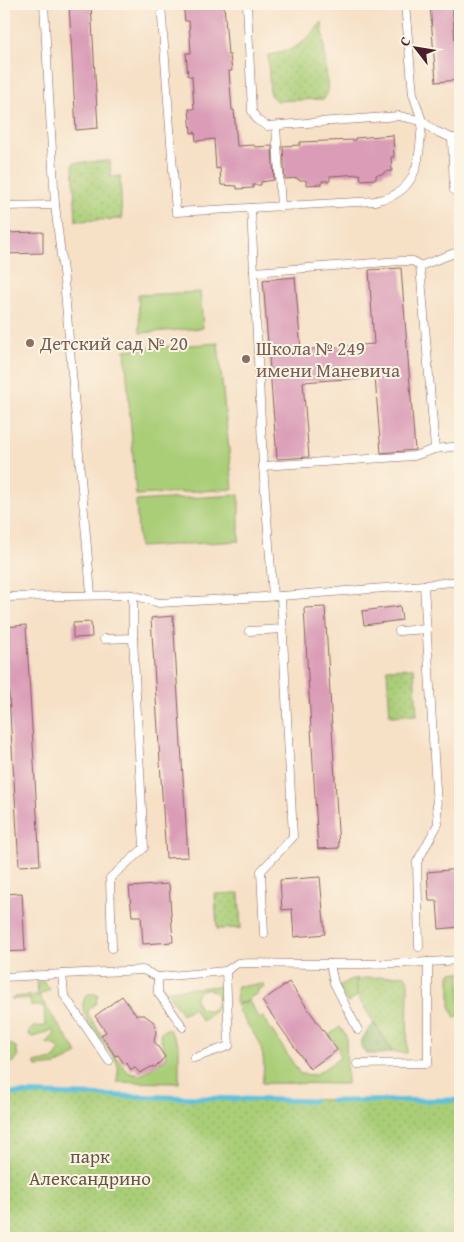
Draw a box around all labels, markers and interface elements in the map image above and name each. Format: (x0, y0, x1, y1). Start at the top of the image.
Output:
north arrow (392, 22, 442, 72)
text: С (394, 33, 416, 50)
place label: Детский сад № 20 (39, 329, 188, 357)
place label: Школа № 249 имени Маневича (256, 334, 400, 384)
marker: Детский сад № 20 (24, 337, 36, 349)
marker: Школа № 249 имени Маневича (240, 353, 252, 365)
park label: парк Александрино (29, 1142, 151, 1192)

